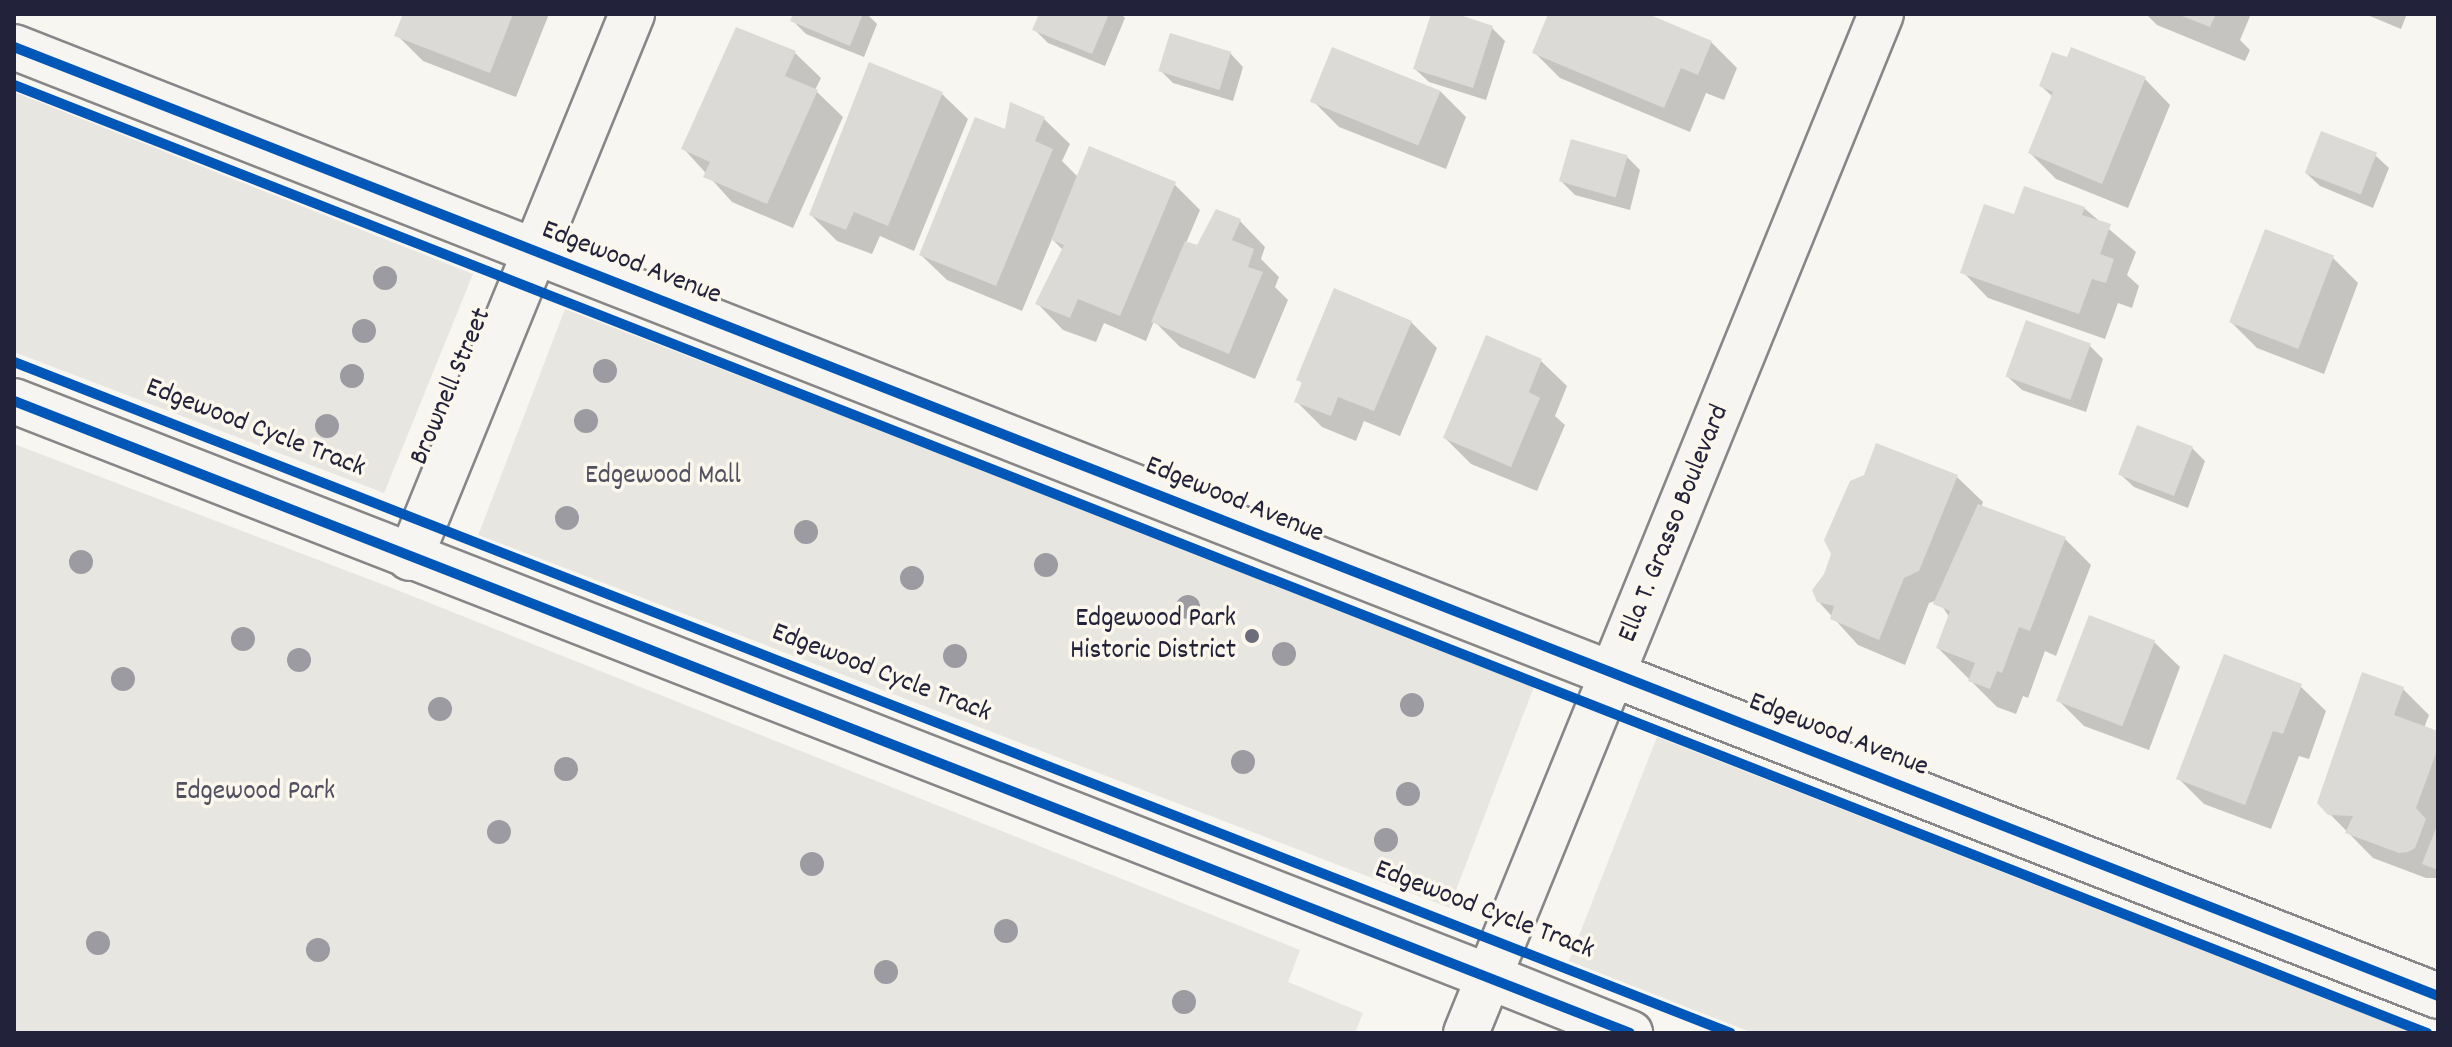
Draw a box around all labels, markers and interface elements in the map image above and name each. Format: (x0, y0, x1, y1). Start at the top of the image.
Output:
street label: Edgewood Avenue (537, 214, 725, 314)
street label: Brownell Street (404, 303, 500, 471)
street label: Edgewood Cycle Track (141, 372, 369, 486)
street label: Ella T. Grasso Boulevard (1612, 400, 1738, 648)
street label: Edgewood Avenue (1140, 450, 1328, 552)
park label: Edgewood Mall (585, 460, 741, 494)
place label: Edgewood Park Historic District (1070, 603, 1236, 669)
street label: Edgewood Cycle Track (767, 617, 995, 731)
marker: Edgewood Park Historic District (1243, 627, 1261, 645)
street label: Edgewood Avenue (1744, 686, 1932, 786)
park label: Edgewood Park (175, 776, 335, 810)
street label: Edgewood Cycle Track (1370, 854, 1598, 968)

